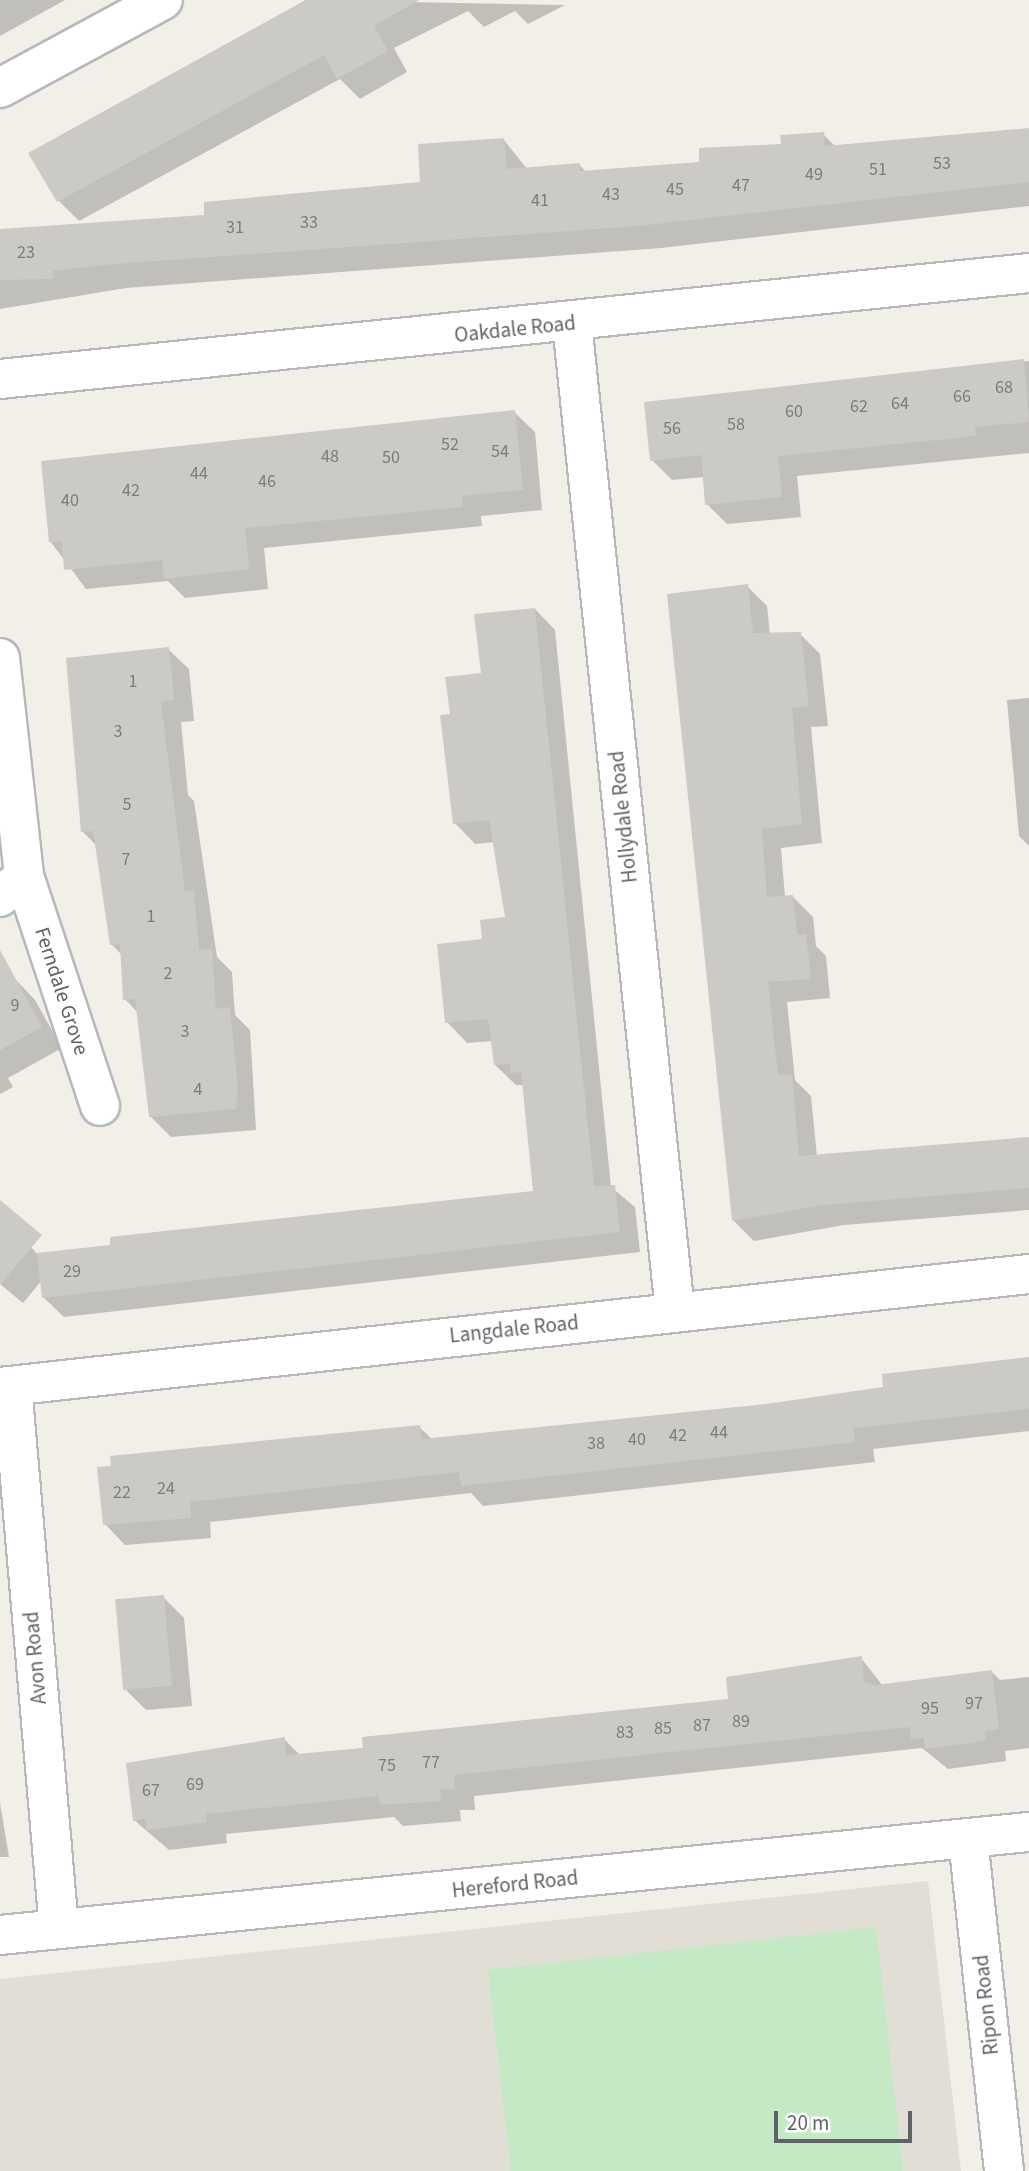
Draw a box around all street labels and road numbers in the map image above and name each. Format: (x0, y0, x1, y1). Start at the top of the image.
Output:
street label: Oakdale Road (453, 310, 577, 348)
street label: Hollydale Road (604, 750, 642, 884)
street label: Ferndale Grove (29, 924, 95, 1058)
street label: Langdale Road (448, 1310, 580, 1348)
street label: Avon Road (18, 1611, 52, 1705)
street label: Hereford Road (451, 1865, 579, 1903)
street label: Ripon Road (968, 1954, 1004, 2056)

